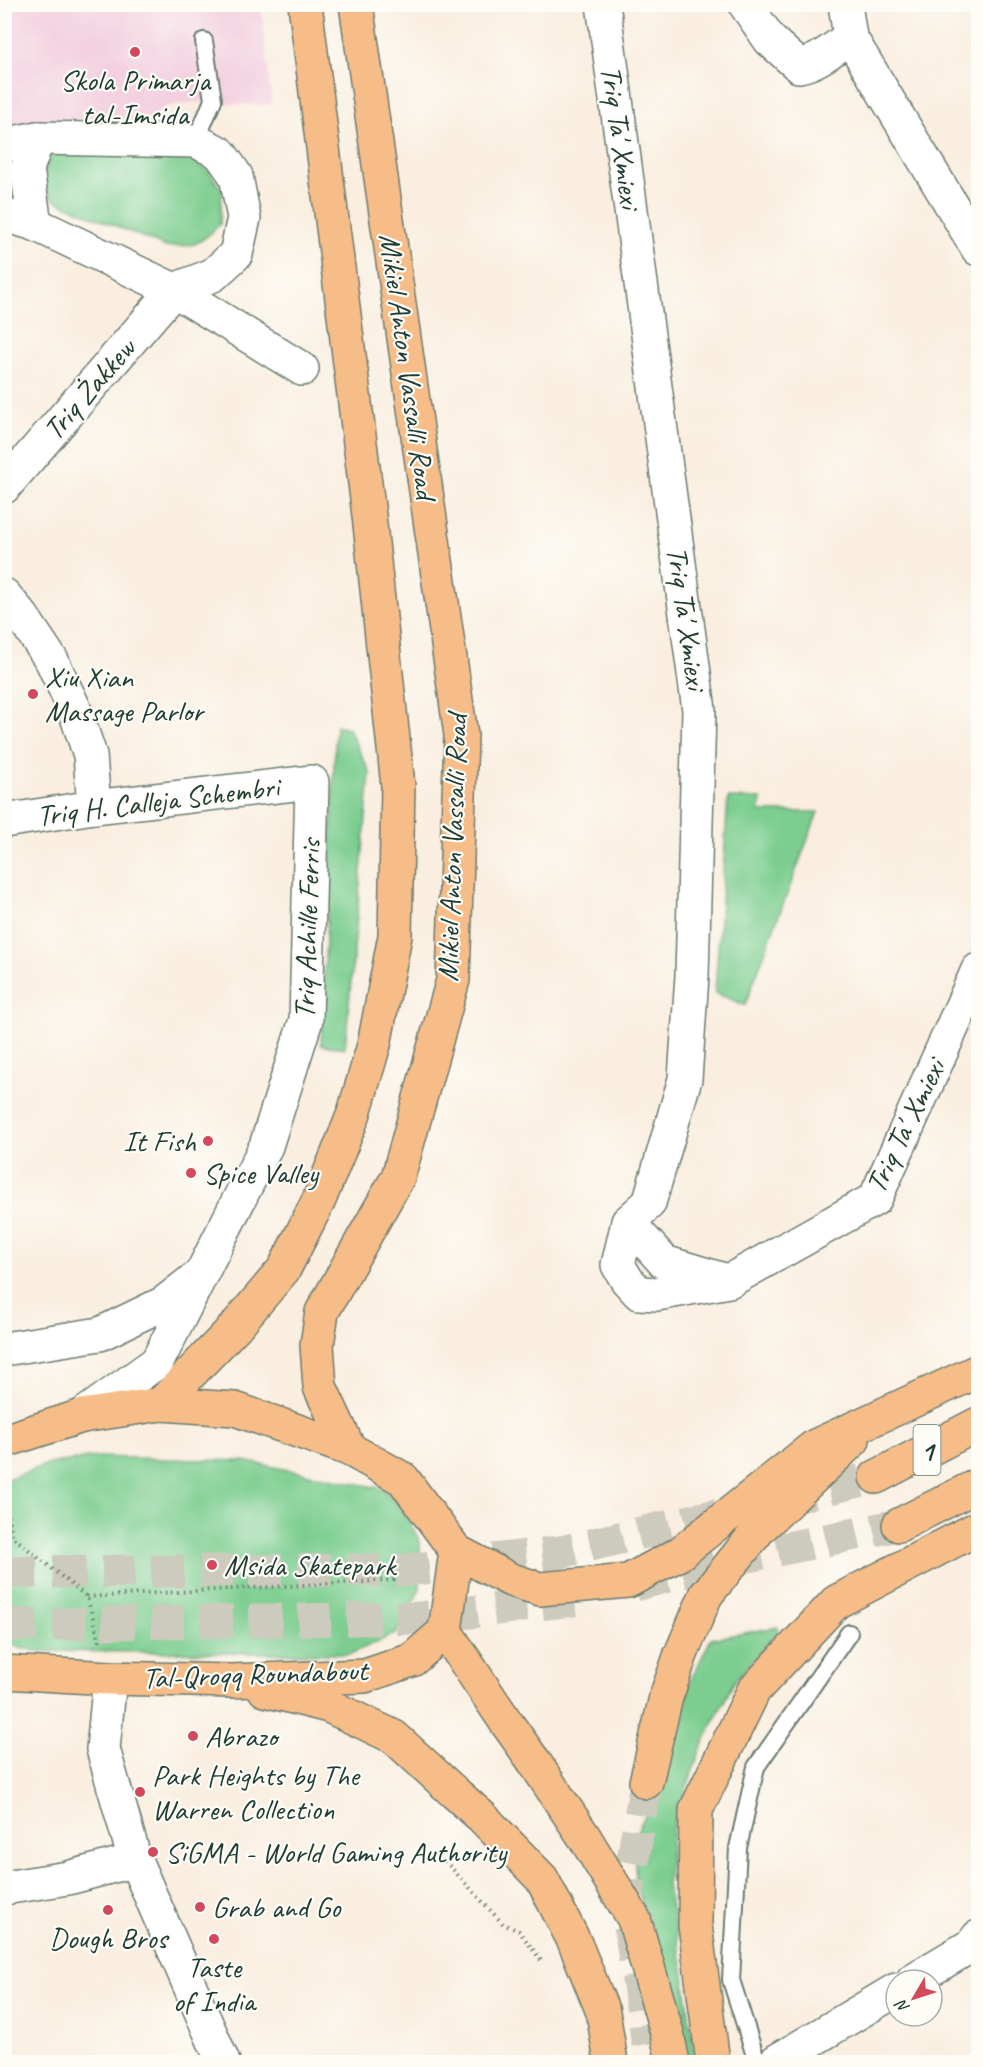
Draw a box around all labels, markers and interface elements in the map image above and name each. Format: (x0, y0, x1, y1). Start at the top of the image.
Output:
marker: Skola Primarja tal-Imsida (128, 45, 142, 59)
place label: Skola Primarja tal-Imsida (60, 61, 212, 133)
street label: Triq Ta' Xmiexi (592, 63, 650, 214)
street label: Mikiel Anton Vassalli Road (371, 231, 446, 505)
street label: Triq Żakkew (35, 328, 145, 448)
street label: Triq Ta' Xmiexi (658, 544, 716, 695)
place label: Xiu Xian Massage Parlor (45, 658, 205, 730)
marker: Xiu Xian Massage Parlor (26, 687, 40, 701)
street label: Mikiel Anton Vassalli Road (428, 709, 476, 982)
street label: Triq H. Calleja Schembri (35, 767, 285, 835)
street label: Triq Achille Ferris (285, 836, 329, 1019)
street label: Triq Ta' Xmiexi (856, 1050, 955, 1199)
place label: It Fish (123, 1122, 196, 1160)
marker: It Fish (201, 1134, 215, 1148)
place label: Spice Valley (203, 1154, 320, 1192)
marker: Spice Valley (184, 1166, 198, 1180)
road number: 1 (914, 1425, 940, 1475)
place label: Msida Skatepark (224, 1546, 397, 1584)
marker: Msida Skatepark (205, 1558, 219, 1572)
street label: Tal-Qroqq Roundabout (142, 1651, 371, 1697)
place label: Abrazo (205, 1717, 280, 1755)
marker: Abrazo (186, 1729, 200, 1743)
place label: Park Heights by The Warren Collection (152, 1756, 361, 1828)
marker: Park Heights by The Warren Collection (133, 1785, 147, 1799)
place label: SiGMA - World Gaming Authority (165, 1833, 508, 1871)
marker: SiGMA - World Gaming Authority (146, 1845, 160, 1859)
place label: Grab and Go (212, 1888, 342, 1926)
marker: Grab and Go (193, 1900, 207, 1914)
marker: Dough Bros (101, 1903, 115, 1917)
place label: Dough Bros (49, 1919, 170, 1957)
marker: Taste of India (207, 1932, 221, 1946)
place label: Taste of India (173, 1948, 258, 2020)
north arrow (884, 1968, 944, 2028)
text: N (890, 1994, 914, 2017)

